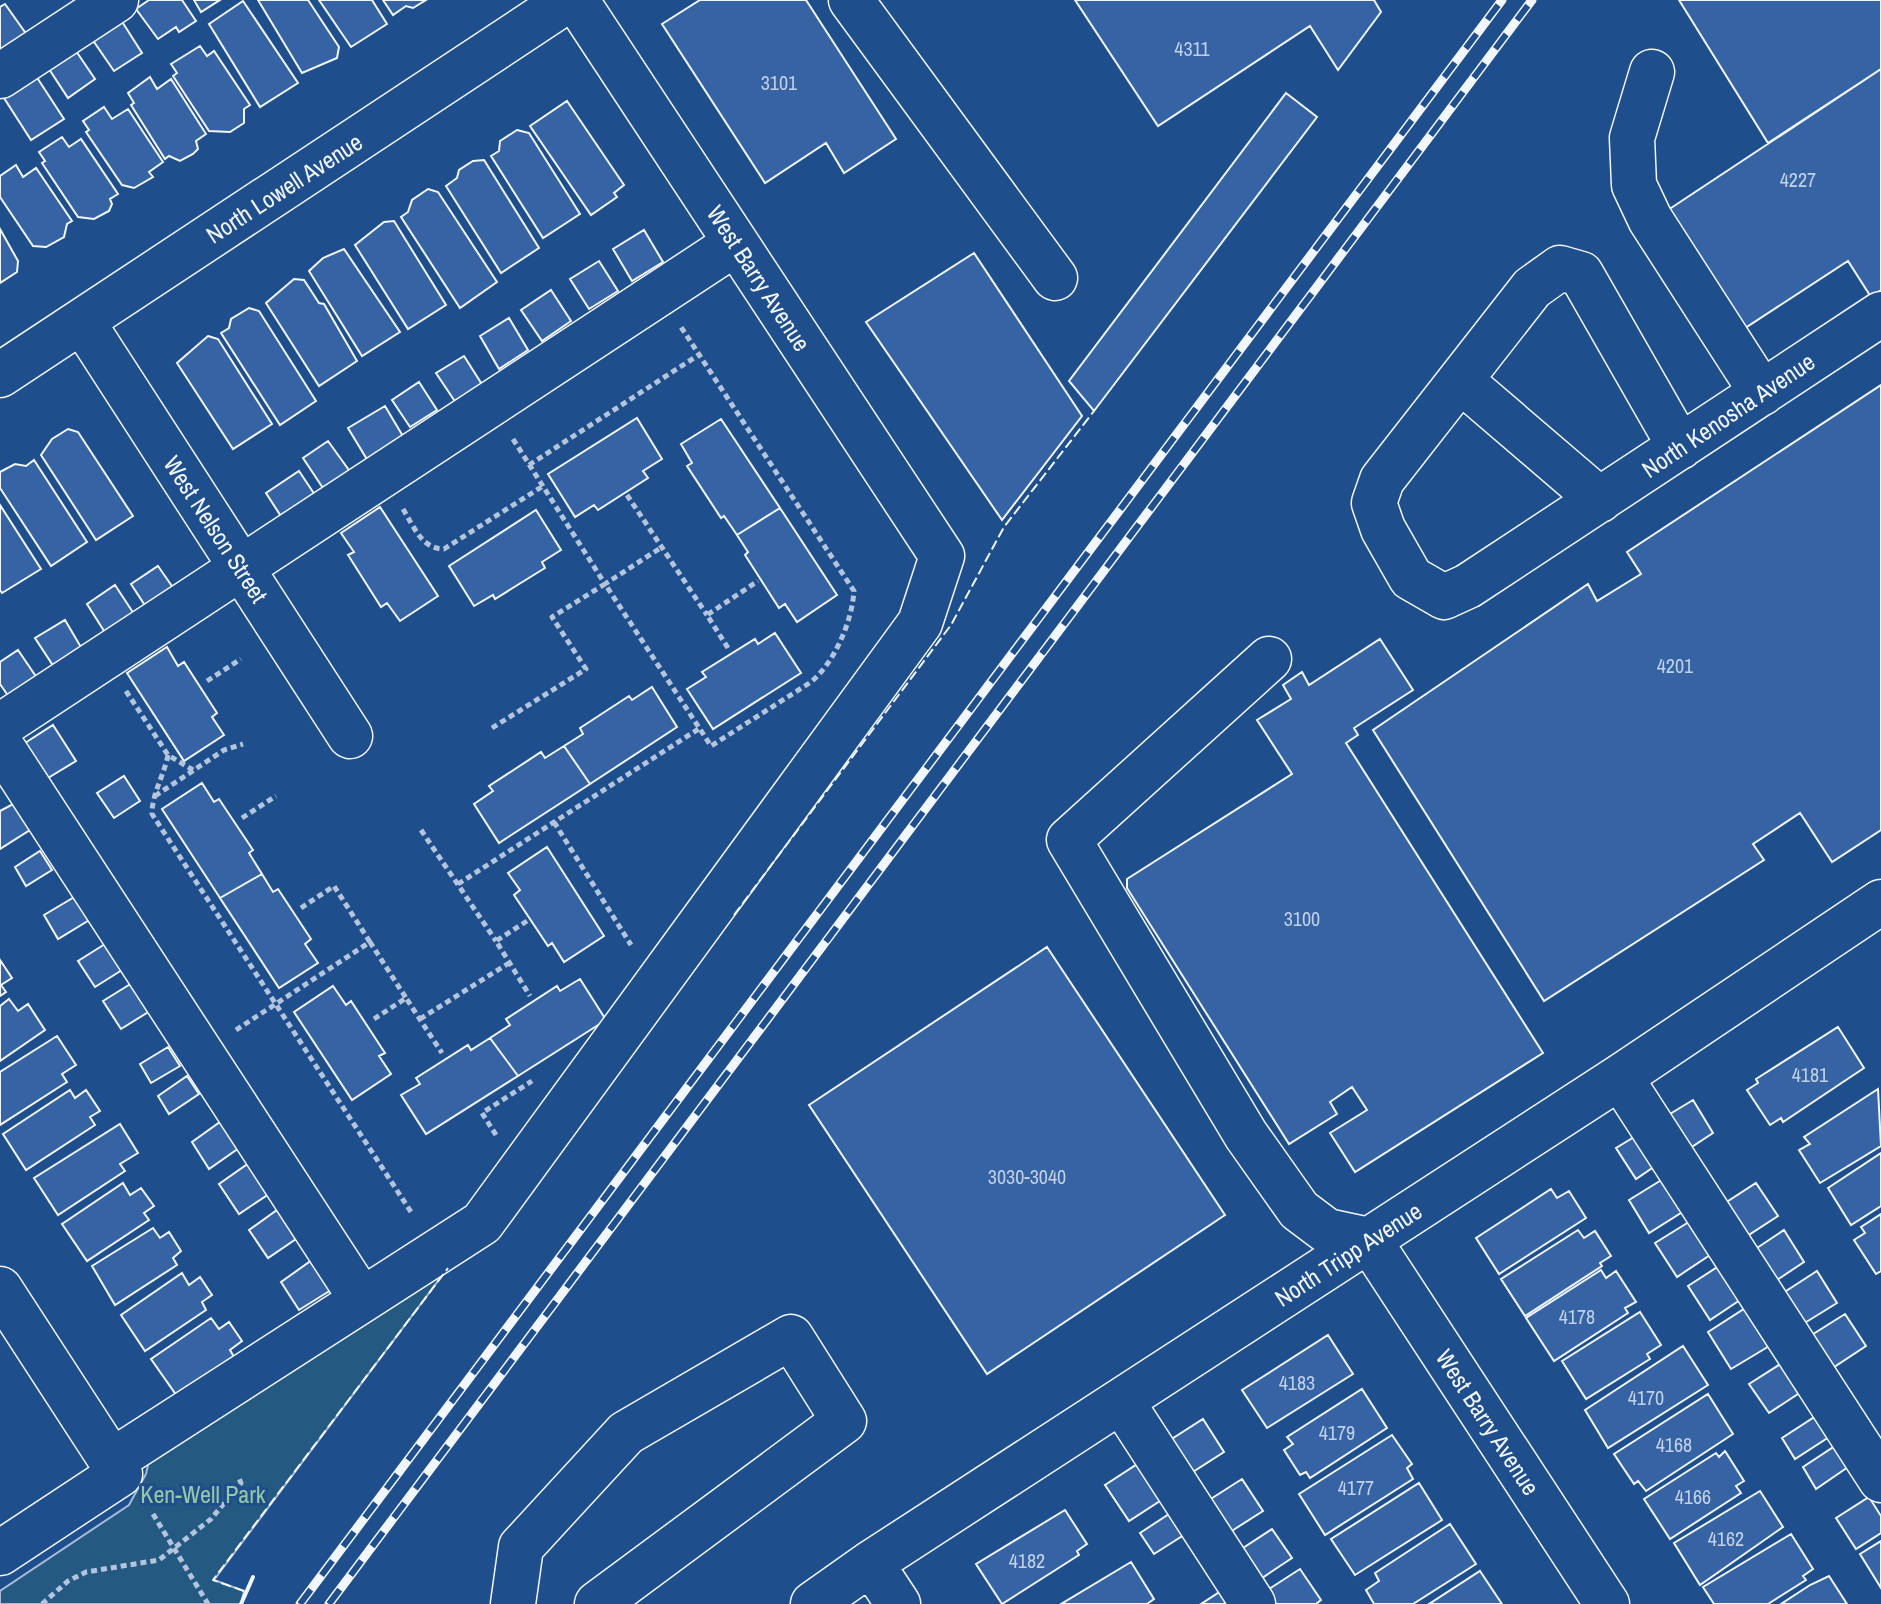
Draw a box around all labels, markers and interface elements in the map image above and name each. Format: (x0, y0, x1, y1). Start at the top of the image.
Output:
house number: 4311 (1174, 35, 1210, 62)
house number: 3101 (761, 69, 797, 96)
street label: North Lowell Avenue (200, 126, 368, 250)
house number: 4227 (1780, 166, 1816, 193)
street label: West Barry Avenue (700, 199, 818, 357)
street label: North Kenosha Avenue (1635, 345, 1821, 485)
street label: West Nelson Street (157, 449, 276, 609)
house number: 4201 (1657, 652, 1693, 679)
house number: 3100 (1284, 905, 1320, 932)
house number: 4181 (1792, 1061, 1828, 1088)
house number: 3030-3040 (988, 1163, 1066, 1190)
street label: North Tripp Avenue (1268, 1194, 1428, 1314)
house number: 4178 (1559, 1303, 1595, 1330)
street label: West Barry Avenue (1429, 1343, 1547, 1501)
house number: 4183 (1279, 1369, 1315, 1396)
house number: 4170 (1628, 1384, 1664, 1411)
house number: 4179 (1319, 1419, 1355, 1446)
house number: 4168 (1656, 1431, 1692, 1458)
house number: 4177 (1338, 1474, 1374, 1501)
park label: Ken-Well Park (140, 1478, 266, 1510)
house number: 4166 (1675, 1483, 1711, 1510)
house number: 4162 (1708, 1525, 1744, 1552)
house number: 4182 (1009, 1547, 1045, 1574)

